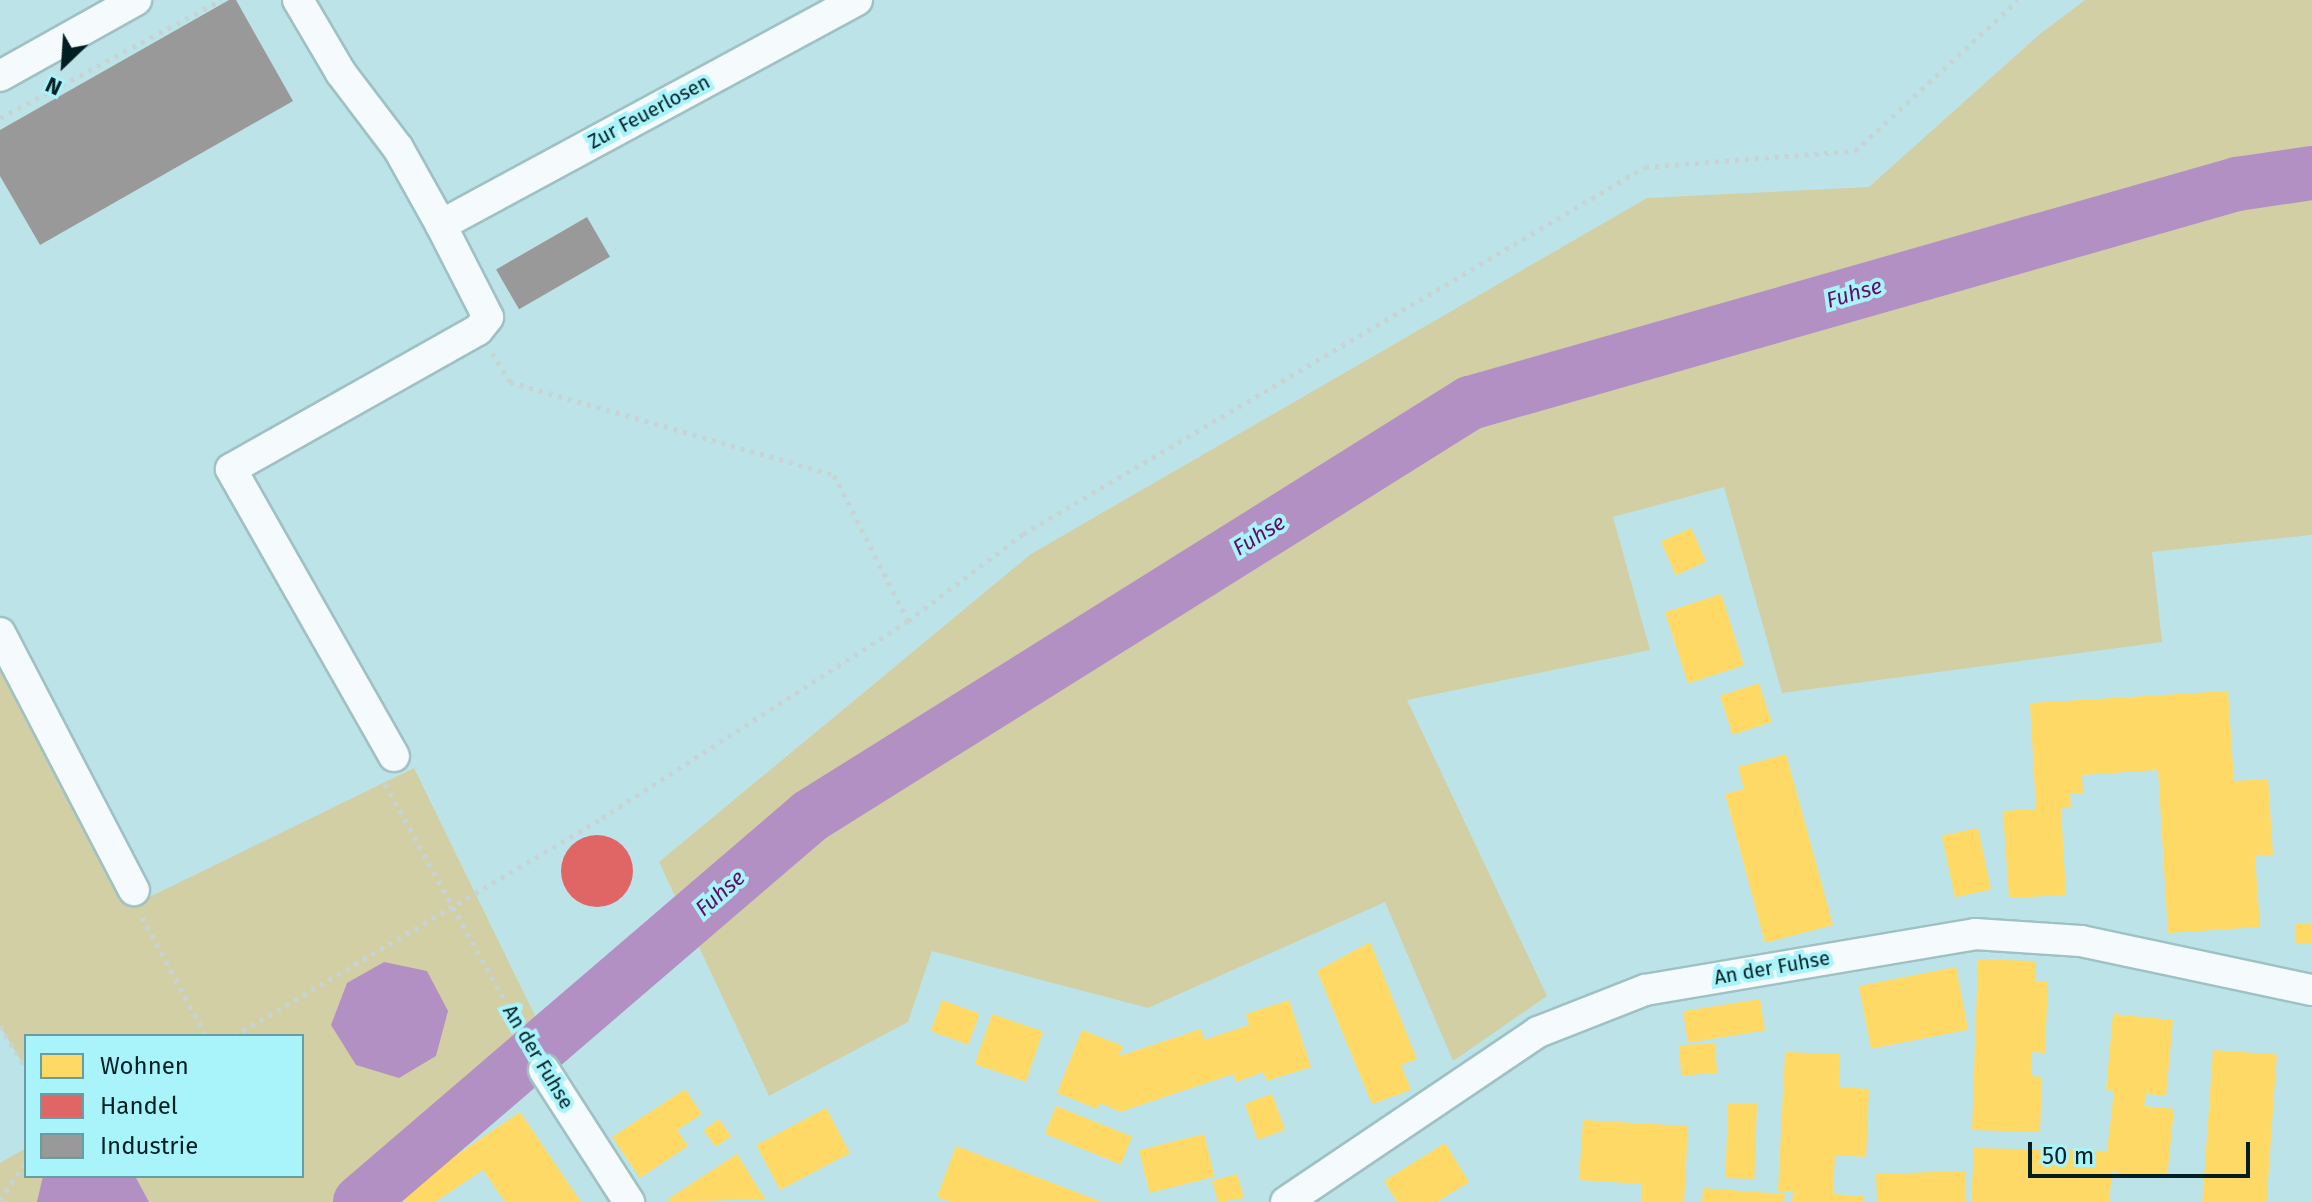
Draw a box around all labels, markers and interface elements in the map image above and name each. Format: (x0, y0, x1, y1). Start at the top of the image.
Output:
north arrow (24, 24, 104, 104)
street label: Zur Feuerlosen (584, 70, 714, 154)
text: N (41, 71, 66, 102)
water label: Fuhse (1823, 272, 1885, 314)
water label: Fuhse (1228, 509, 1290, 561)
water label: Fuhse (690, 864, 750, 922)
street label: An der Fuhse (1712, 946, 1832, 990)
street label: An der Fuhse (498, 1001, 578, 1113)
legend (24, 1034, 304, 1178)
text: Wohnen (100, 1052, 189, 1080)
text: Handel (100, 1092, 178, 1120)
scale bar (2032, 1126, 2254, 1176)
text: Industrie (100, 1132, 198, 1160)
text: 50 m (2042, 1142, 2094, 1170)

